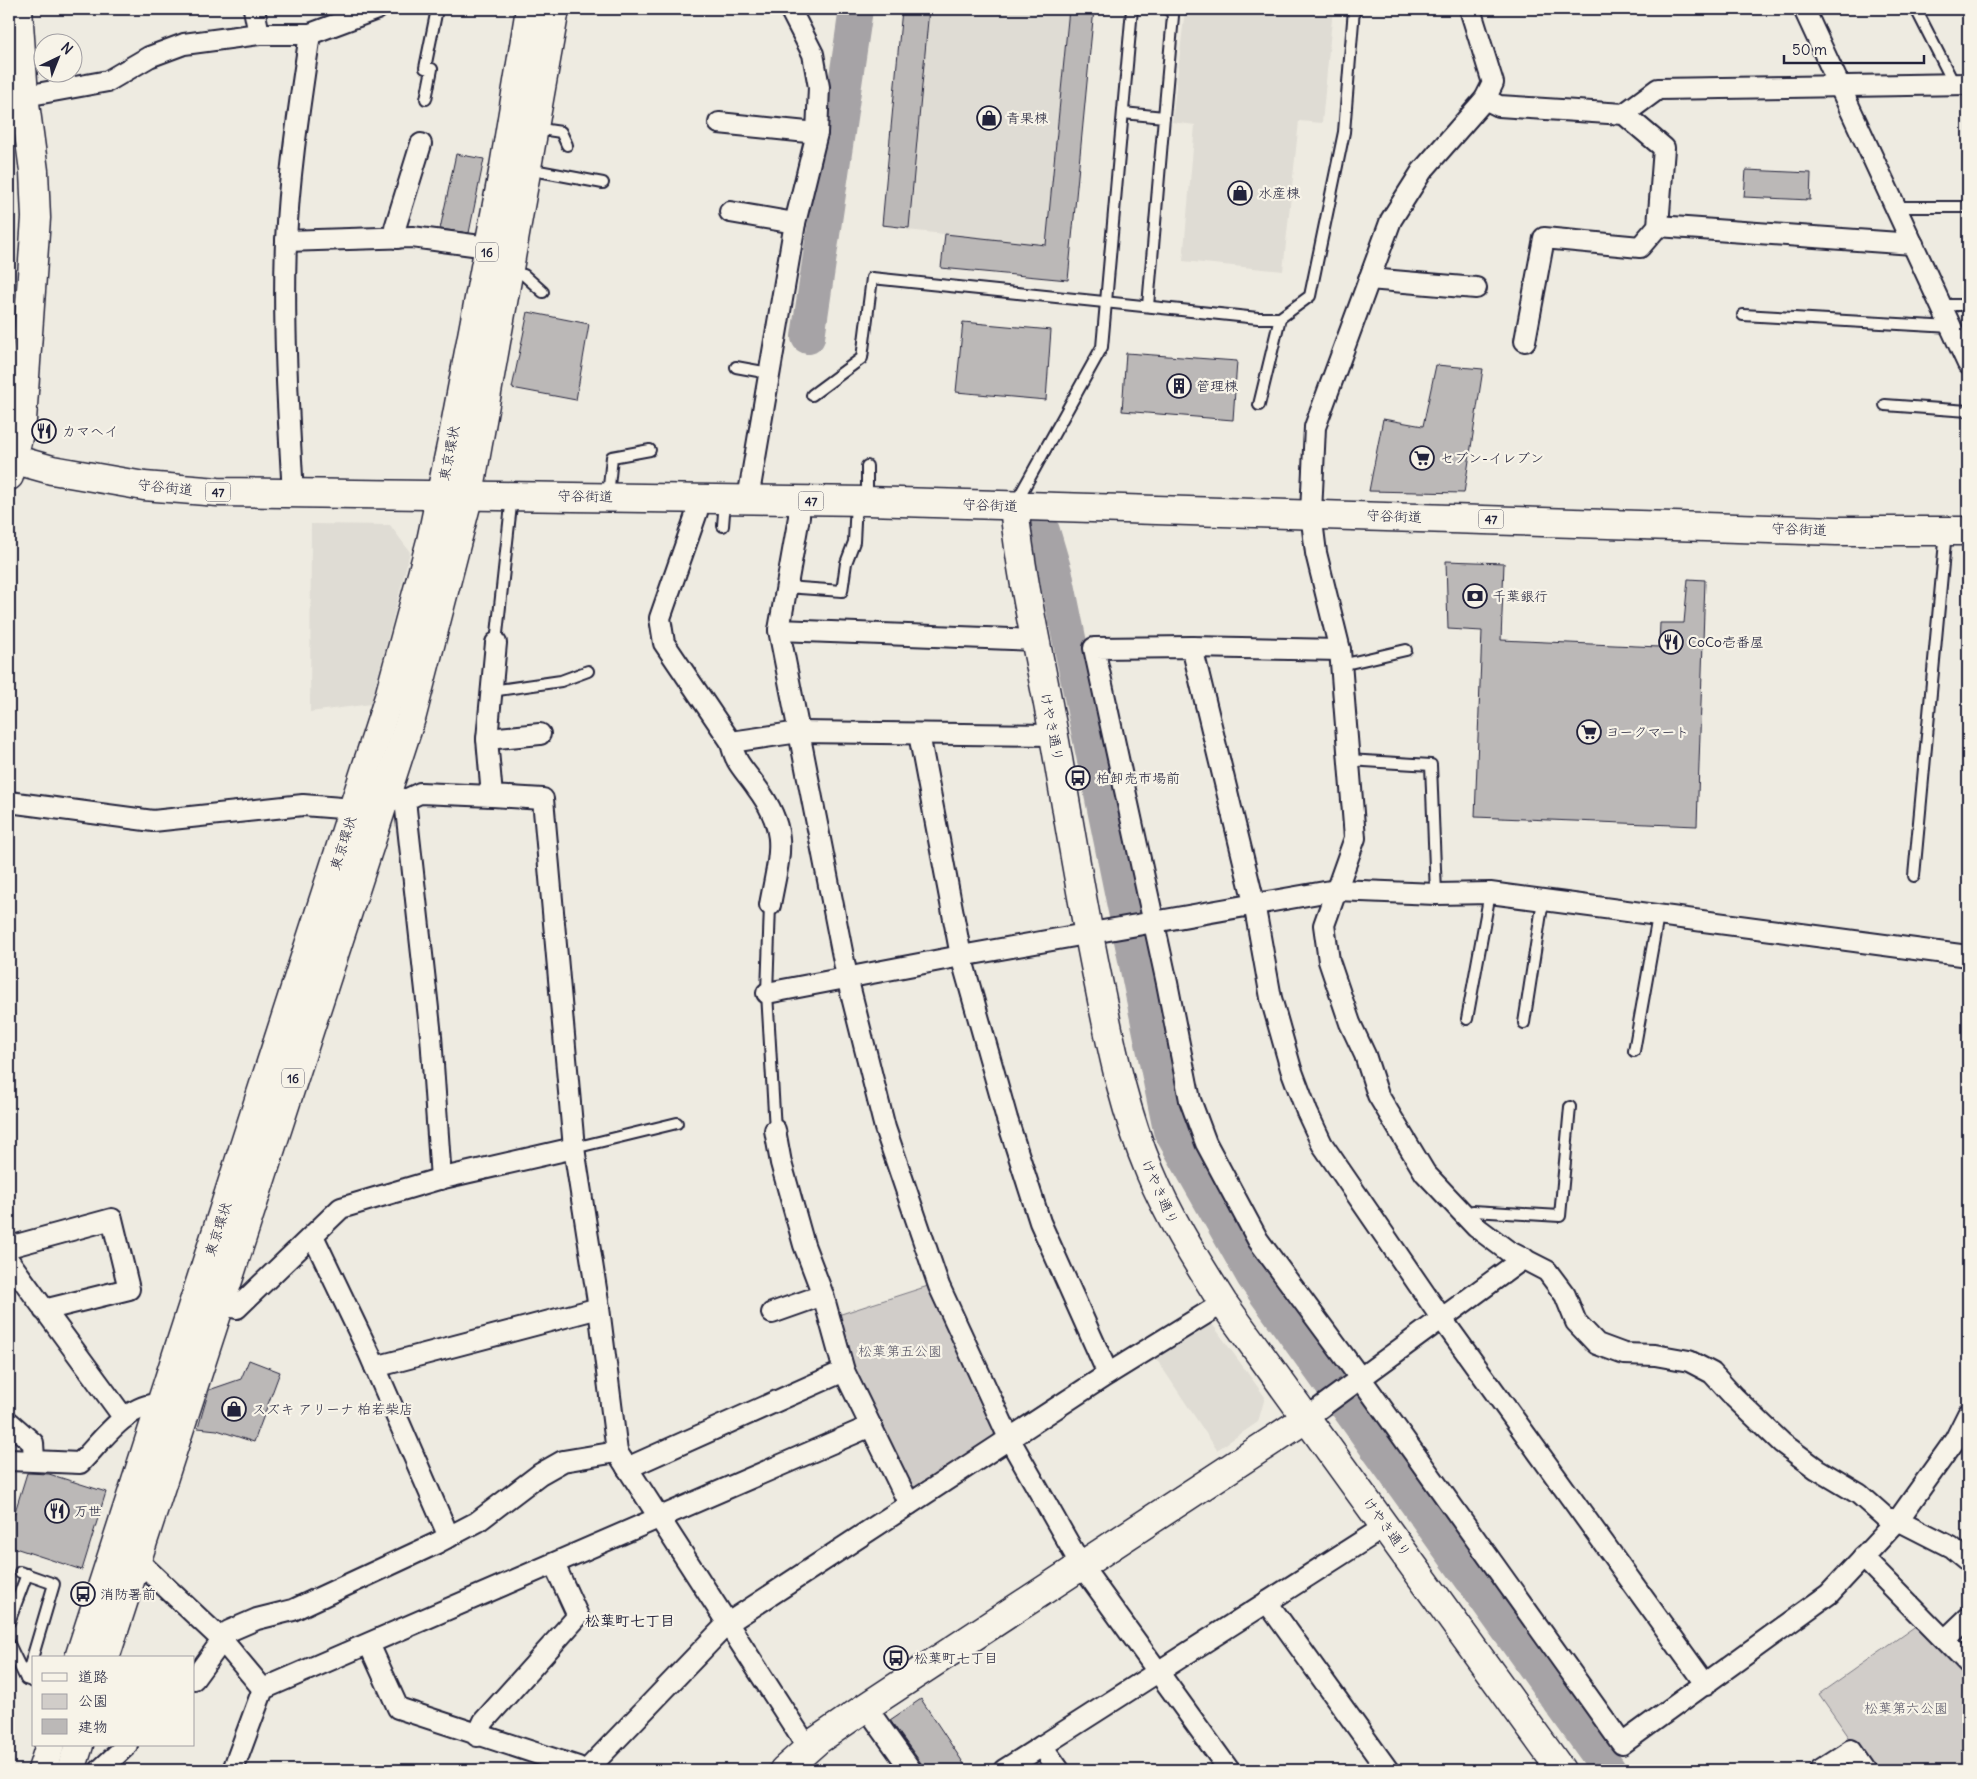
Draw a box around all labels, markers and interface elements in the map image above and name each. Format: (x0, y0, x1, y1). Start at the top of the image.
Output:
north arrow (32, 32, 82, 82)
scale bar (1784, 32, 1924, 64)
text: N (57, 39, 77, 58)
text: 50 m (1792, 40, 1827, 59)
shop icon: 青果棟 (976, 105, 1002, 131)
place label: 青果棟 (1006, 109, 1049, 127)
shop icon: 水産棟 (1227, 180, 1253, 206)
place label: 水産棟 (1258, 184, 1301, 202)
road number: 16 (476, 242, 498, 262)
building icon: 管理棟 (1166, 373, 1192, 399)
place label: 管理棟 (1196, 377, 1239, 395)
restaurant icon: カマヘイ (31, 418, 57, 444)
place label: カマヘイ (62, 422, 118, 440)
street label: 東京環状 (435, 424, 463, 482)
supermarket icon: セブン-イレブン (1409, 445, 1435, 471)
place label: セブン-イレブン (1440, 449, 1544, 467)
street label: 守谷街道 (136, 475, 194, 499)
road number: 47 (206, 482, 230, 502)
street label: 守谷街道 (557, 487, 613, 505)
road number: 47 (798, 492, 824, 511)
street label: 守谷街道 (962, 495, 1018, 515)
street label: 守谷街道 (1366, 506, 1422, 526)
road number: 47 (1478, 509, 1504, 528)
street label: 守谷街道 (1771, 519, 1827, 539)
bank icon: 千葉銀行 (1462, 583, 1488, 609)
place label: 千葉銀行 (1492, 587, 1548, 605)
restaurant icon: CoCo壱番屋 (1658, 629, 1684, 655)
place label: CoCo壱番屋 (1688, 633, 1764, 651)
street label: けやき通り (1036, 691, 1068, 763)
supermarket icon: ヨークマート (1576, 719, 1602, 745)
place label: ヨークマート (1606, 723, 1689, 741)
bus stop icon: 柏卸売市場前 (1065, 765, 1091, 791)
place label: 柏卸売市場前 (1096, 769, 1180, 787)
street label: 東京環状 (326, 814, 360, 872)
road number: 16 (282, 1068, 304, 1088)
street label: けやき通り (1138, 1156, 1182, 1228)
street label: 東京環状 (201, 1200, 235, 1258)
park label: 松葉第五公園 (858, 1342, 942, 1360)
shop icon: スズキ アリーナ 柏若柴店 (221, 1396, 247, 1422)
place label: スズキ アリーナ 柏若柴店 (252, 1400, 413, 1418)
street label: けやき通り (1359, 1493, 1415, 1561)
restaurant icon: 万世 (44, 1498, 70, 1524)
place label: 万世 (74, 1502, 102, 1520)
bus stop icon: 消防署前 (70, 1581, 96, 1607)
place label: 消防署前 (100, 1585, 156, 1603)
district label: 松葉町七丁目 (585, 1611, 675, 1630)
bus stop icon: 松葉町七丁目 (883, 1645, 909, 1671)
place label: 松葉町七丁目 (914, 1649, 998, 1667)
legend (32, 1656, 195, 1746)
text: 道路 (78, 1667, 108, 1686)
text: 公園 (78, 1691, 108, 1710)
park label: 松葉第六公園 (1864, 1699, 1948, 1717)
text: 建物 (78, 1717, 108, 1736)

